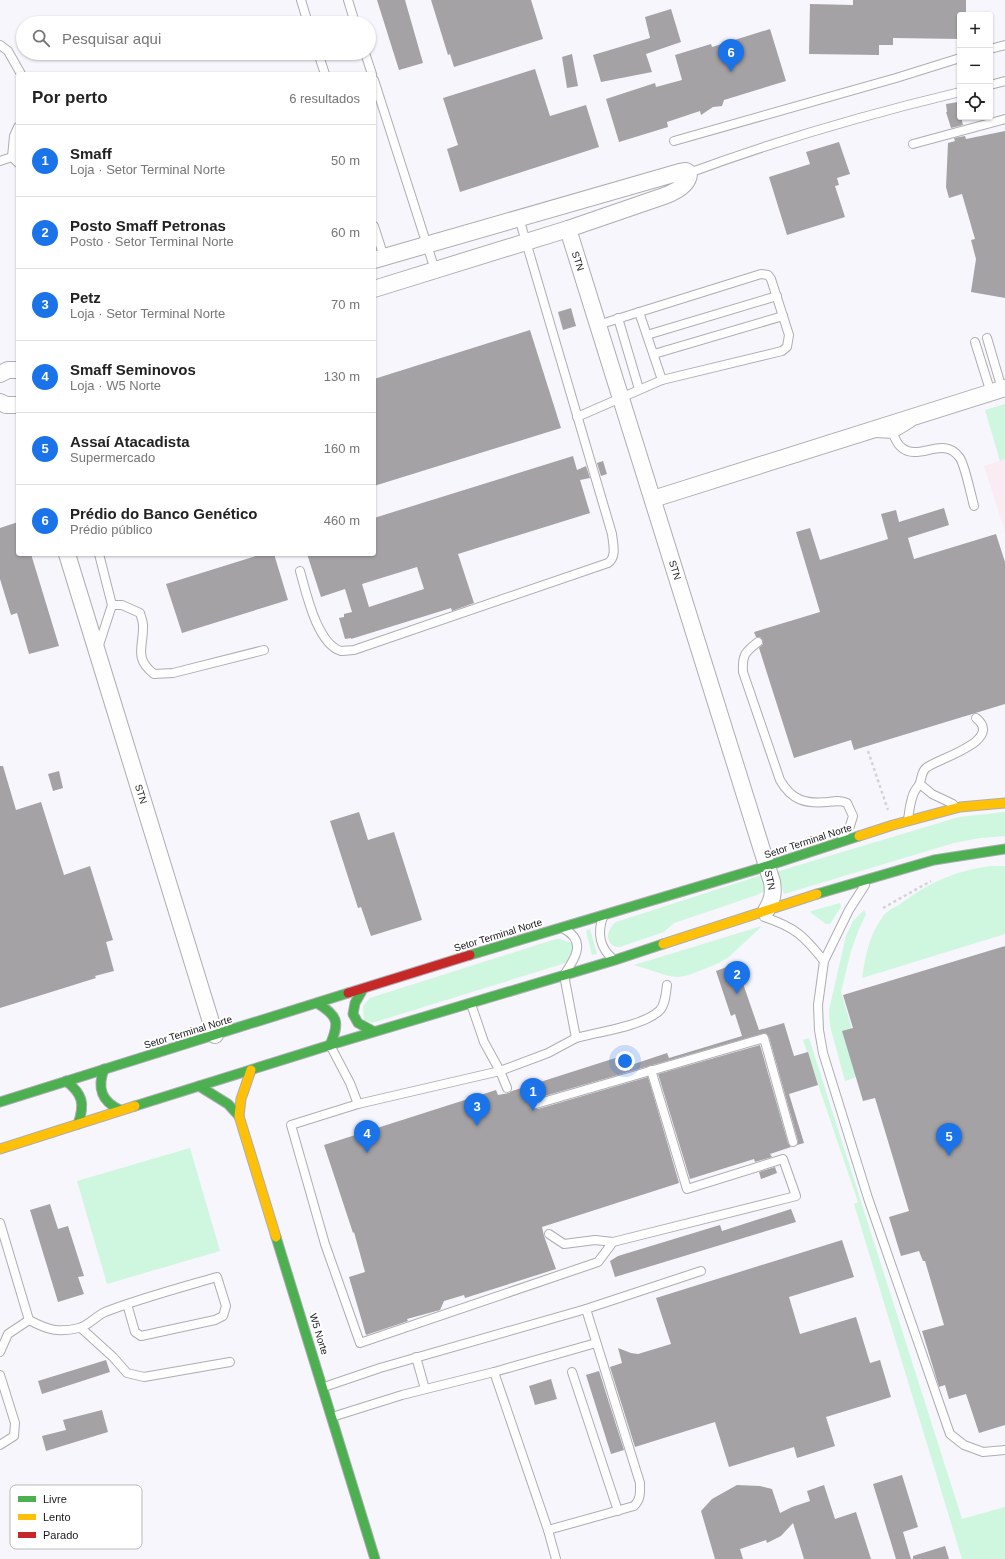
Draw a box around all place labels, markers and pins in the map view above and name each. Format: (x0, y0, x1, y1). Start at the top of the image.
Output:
pin: 6 (718, 39, 744, 72)
pin: 2 (724, 961, 750, 994)
pin: 1 (520, 1078, 546, 1111)
pin: 3 (464, 1093, 490, 1126)
pin: 4 (354, 1120, 380, 1153)
pin: 5 (936, 1123, 962, 1156)

